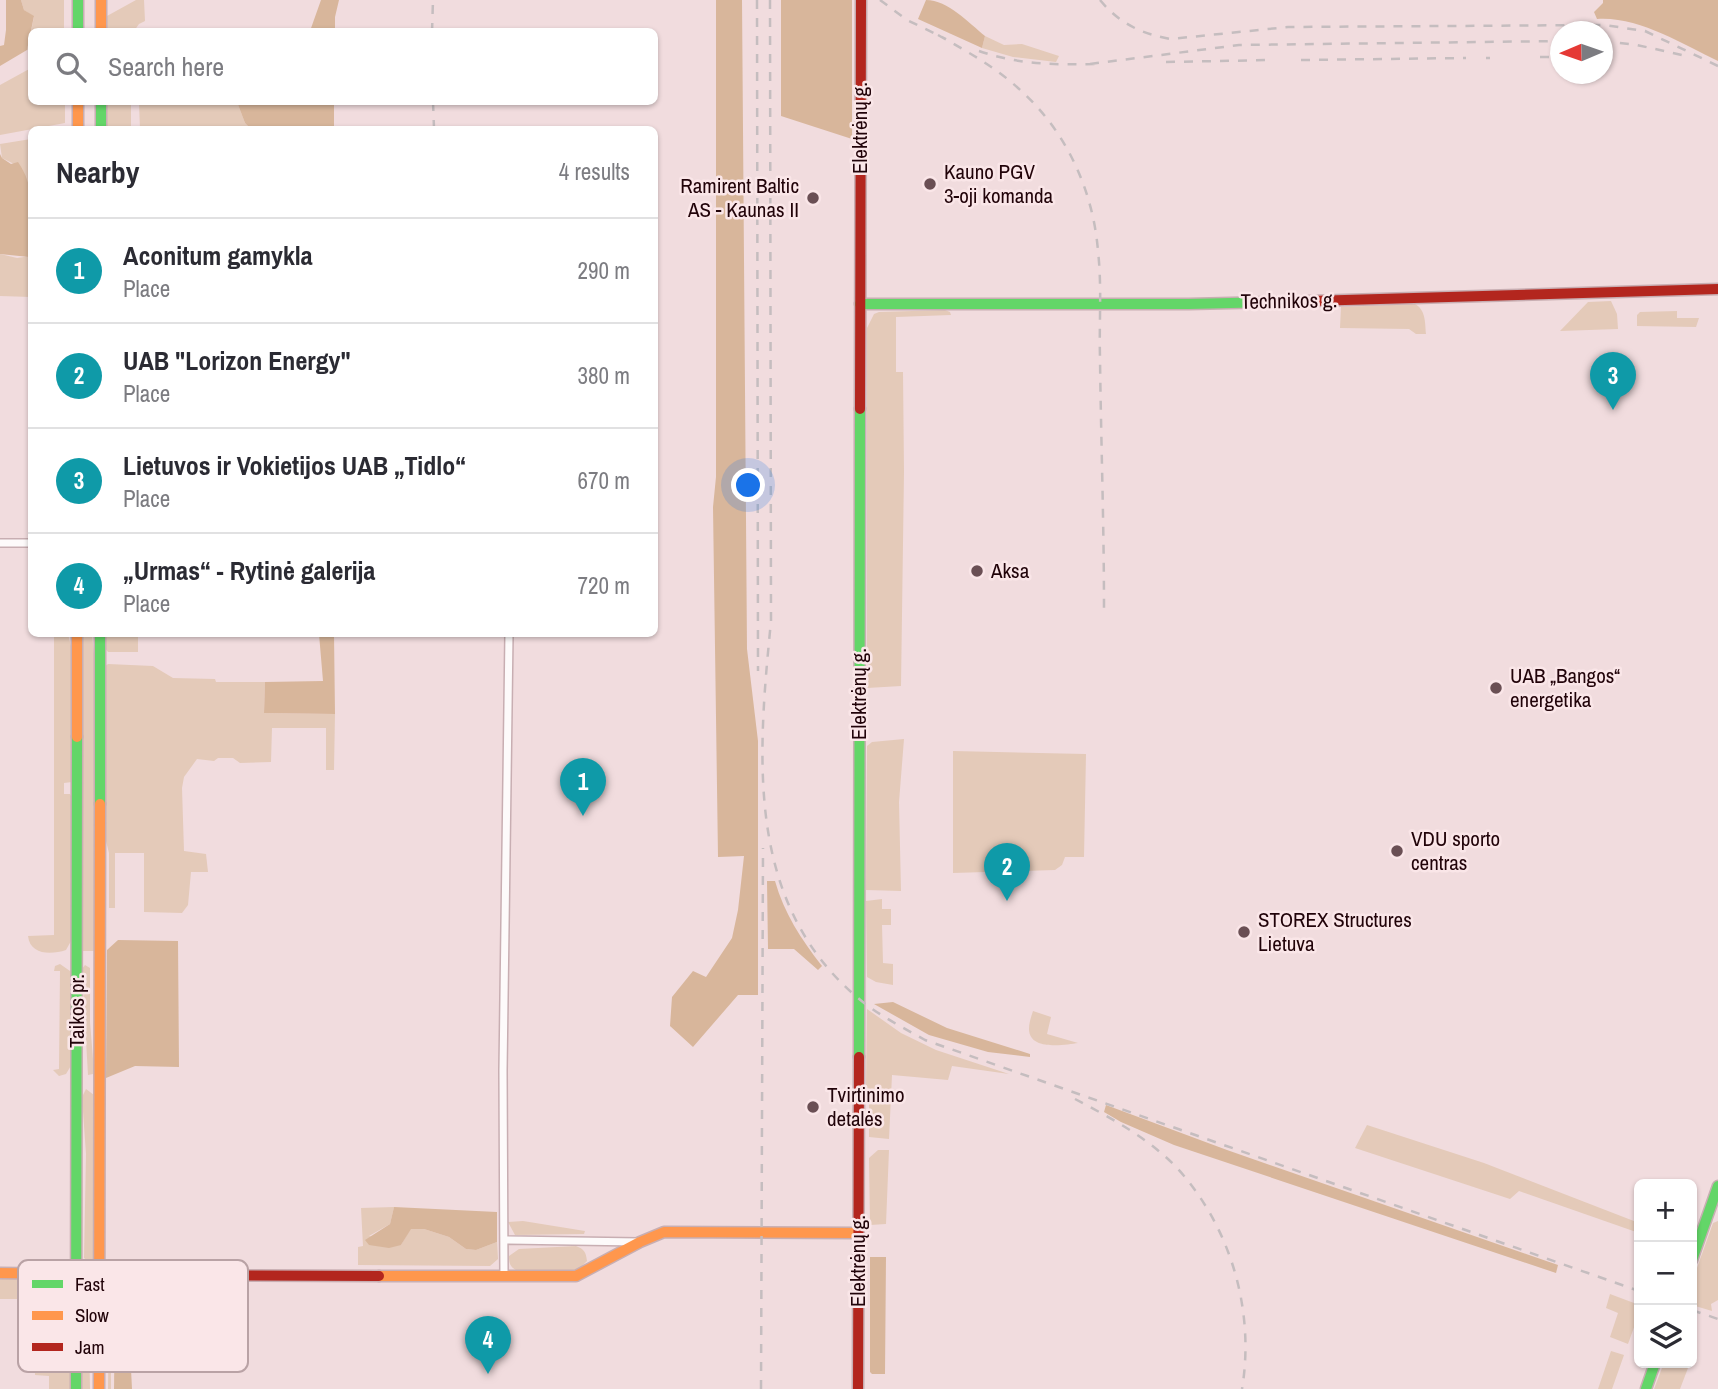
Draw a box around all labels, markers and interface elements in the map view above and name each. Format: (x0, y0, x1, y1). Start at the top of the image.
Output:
north arrow (1550, 21, 1613, 84)
search box (28, 28, 658, 105)
icon: search (52, 48, 90, 86)
text: Search here (108, 49, 224, 84)
street label: Elektrėnų g. (845, 82, 874, 174)
text: Nearby (56, 152, 139, 192)
text: 4 results (559, 156, 630, 187)
place label: Kauno PGV 3-oji komanda (944, 157, 1054, 210)
place label: Ramirent Baltic AS - Kaunas II (680, 171, 799, 224)
marker: Kauno PGV 3-oji komanda (922, 176, 938, 192)
marker: Ramirent Baltic AS - Kaunas II (805, 190, 821, 206)
text: Aconitum gamykla (123, 238, 313, 273)
text: 1 (74, 255, 84, 286)
text: 290 m (578, 255, 630, 286)
text: Place (123, 273, 170, 304)
street label: Technikos g. (1240, 285, 1338, 316)
text: UAB "Lorizon Energy" (123, 343, 351, 378)
pin: 3 (1590, 352, 1636, 410)
text: 2 (74, 360, 84, 391)
text: 380 m (578, 360, 630, 391)
text: Place (123, 378, 170, 409)
text: Lietuvos ir Vokietijos UAB „Tidlo“ (123, 448, 466, 483)
text: 3 (74, 465, 84, 496)
text: 670 m (578, 465, 630, 496)
your location (731, 468, 765, 502)
text: Place (123, 483, 170, 514)
text: „Urmas“ - Rytinė galerija (123, 553, 375, 588)
place label: Aksa (990, 556, 1030, 585)
marker: Aksa (969, 563, 985, 579)
text: 4 (74, 570, 84, 601)
text: 720 m (578, 570, 630, 601)
text: Place (123, 588, 170, 619)
street label: Elektrėnų g. (844, 648, 873, 740)
place label: UAB „Bangos“ energetika (1510, 661, 1620, 714)
marker: UAB „Bangos“ energetika (1488, 680, 1504, 696)
pin: 1 (560, 758, 606, 816)
place label: VDU sporto centras (1411, 824, 1500, 877)
pin: 2 (984, 843, 1030, 901)
marker: VDU sporto centras (1389, 843, 1405, 859)
place label: STOREX Structures Lietuva (1258, 905, 1412, 958)
marker: STOREX Structures Lietuva (1236, 924, 1252, 940)
street label: Taikos pr. (62, 974, 91, 1048)
place label: Tvirtinimo detalės (827, 1080, 905, 1133)
marker: Tvirtinimo detalės (805, 1099, 821, 1115)
map controls (1634, 1179, 1697, 1368)
button: + (1634, 1179, 1697, 1242)
street label: Elektrėnų g. (843, 1215, 872, 1307)
button: − (1634, 1242, 1697, 1305)
legend (18, 1260, 248, 1372)
text: Fast (75, 1271, 105, 1297)
text: Slow (75, 1302, 110, 1328)
button: layers (1634, 1305, 1697, 1368)
pin: 4 (465, 1316, 511, 1374)
text: Jam (75, 1334, 104, 1360)

